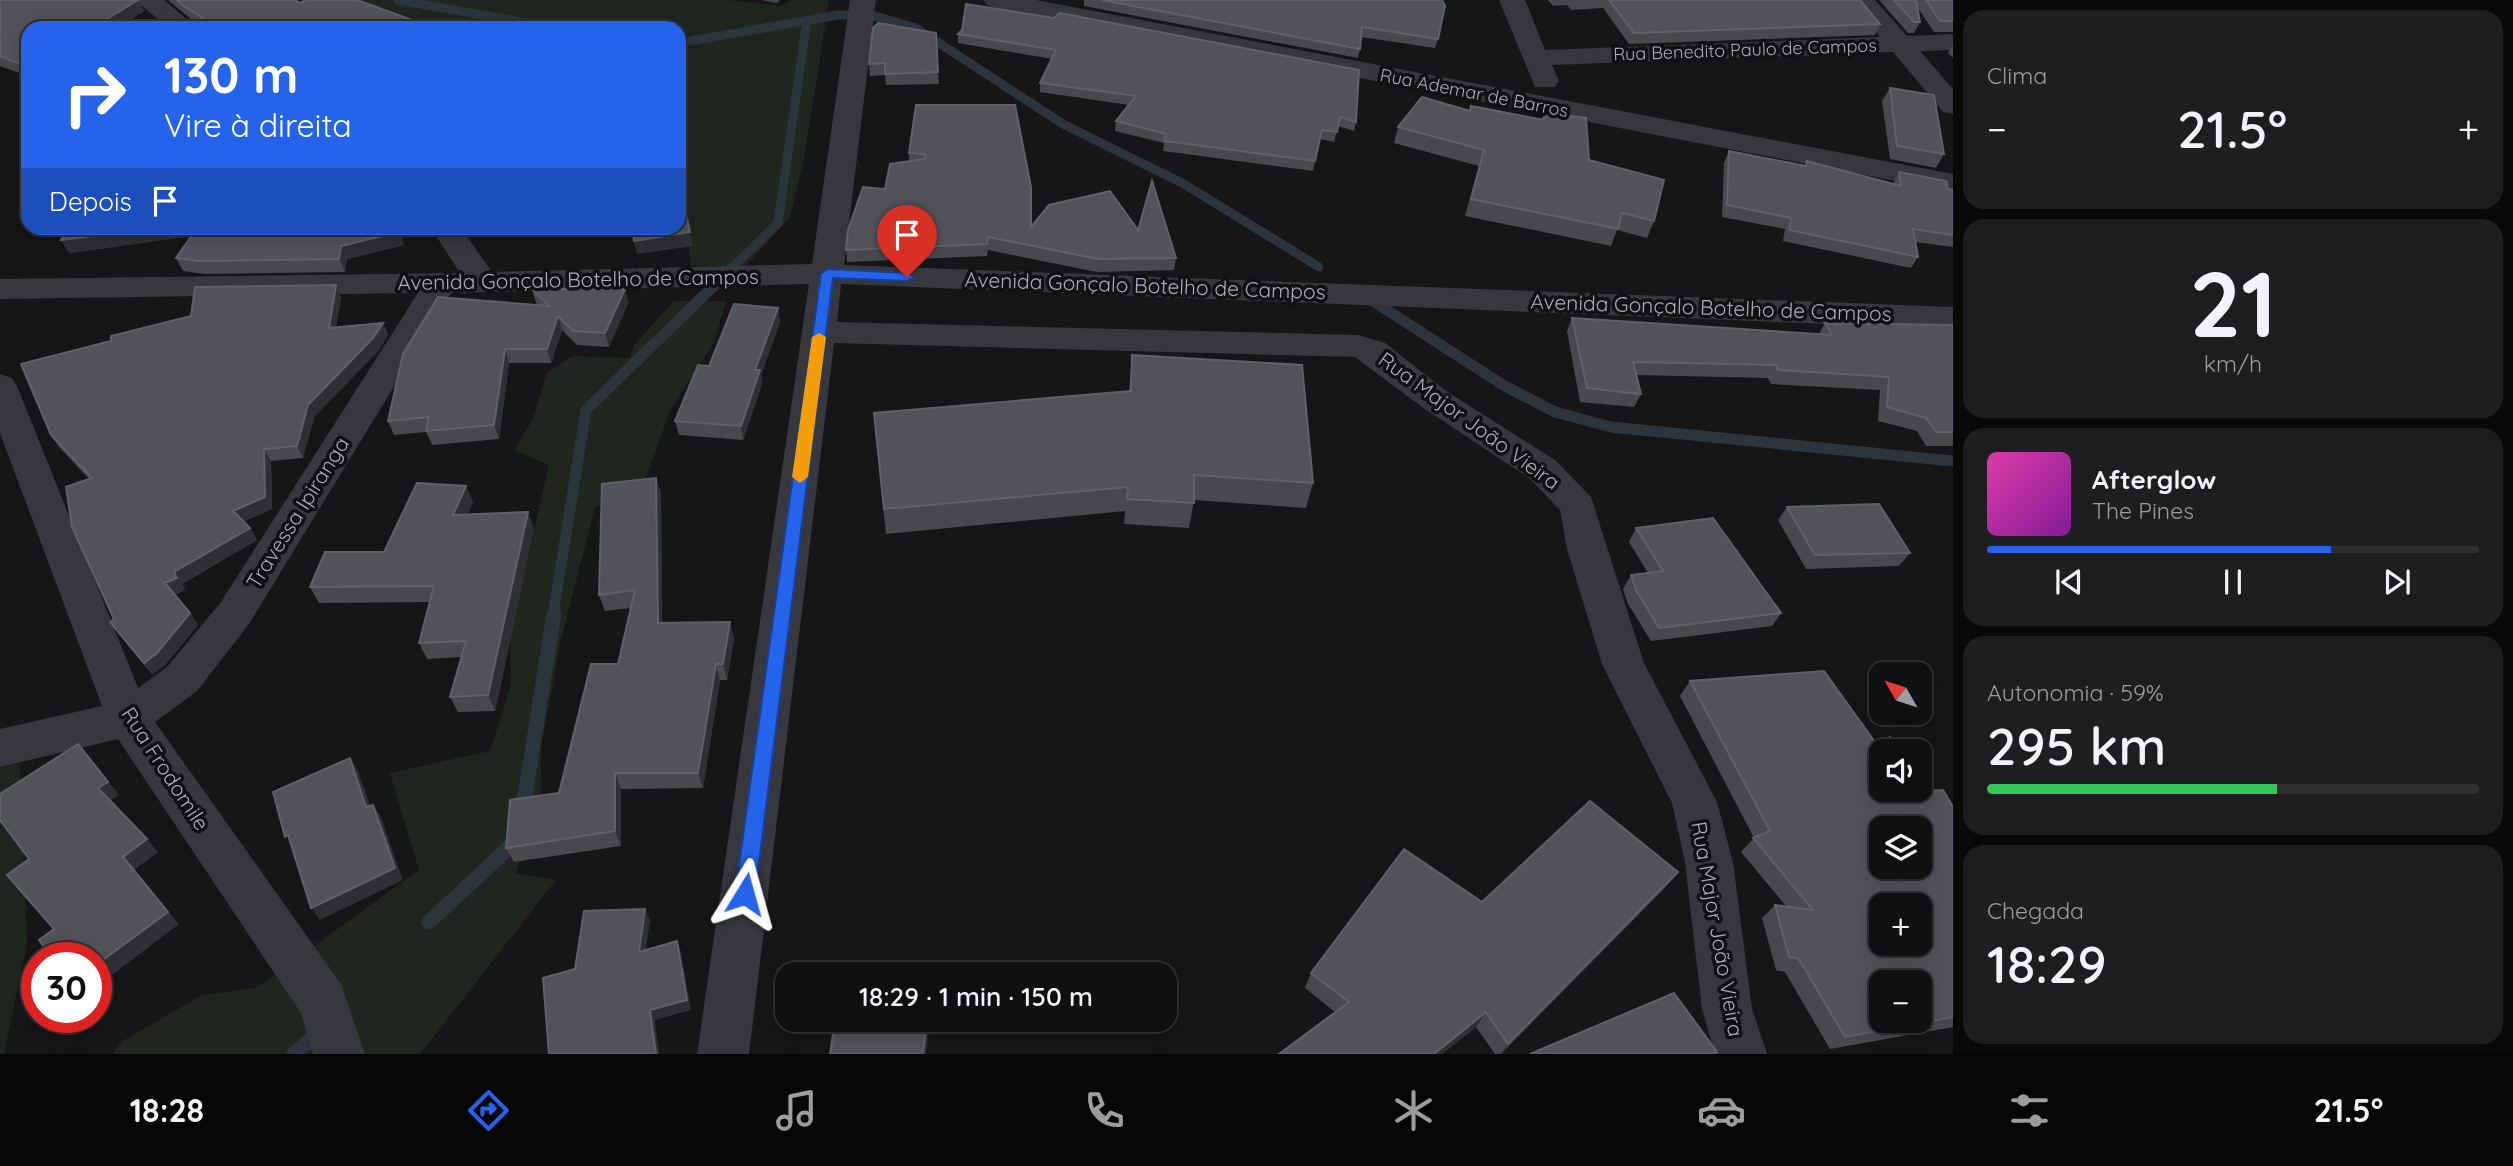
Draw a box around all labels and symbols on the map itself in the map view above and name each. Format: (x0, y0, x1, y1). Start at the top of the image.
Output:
street label: Rua Benedito Paulo de Campos (1613, 33, 1877, 66)
street label: Rua Ademar de Barros (1378, 63, 1570, 122)
pin (877, 205, 937, 277)
street label: Avenida Gonçalo Botelho de Campos (397, 263, 759, 295)
street label: Avenida Gonçalo Botelho de Campos (964, 266, 1326, 304)
street label: Avenida Gonçalo Botelho de Campos (1530, 288, 1892, 326)
street label: Rua Major João Vieira (1374, 346, 1565, 495)
street label: Travessa Ipiranga (240, 432, 354, 593)
north arrow (1869, 662, 1932, 724)
street label: Rua Frodomile (116, 702, 215, 835)
street label: Rua Major João Vieira (1686, 819, 1750, 1038)
position arrow (708, 857, 782, 931)
speed limit sign: 30 (21, 942, 112, 1033)

